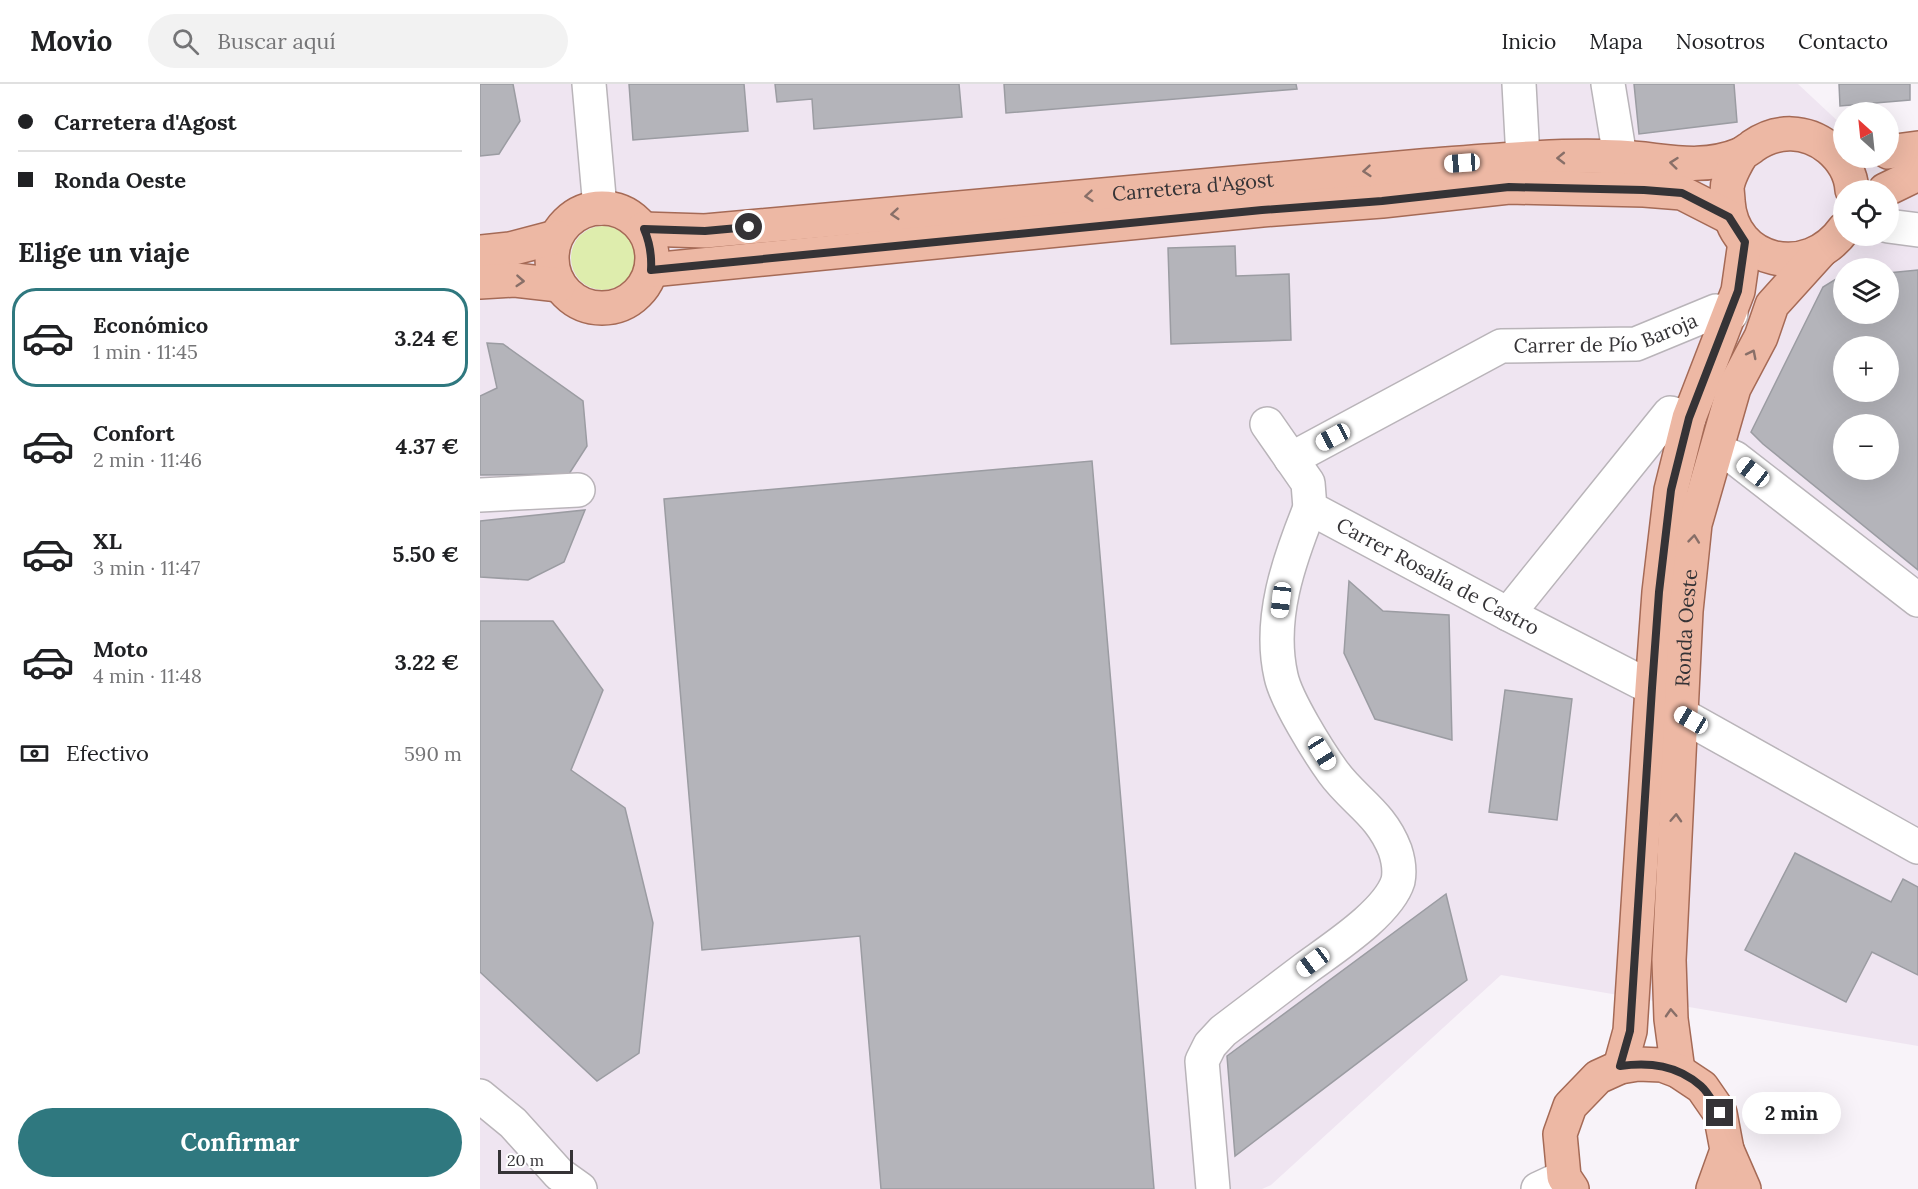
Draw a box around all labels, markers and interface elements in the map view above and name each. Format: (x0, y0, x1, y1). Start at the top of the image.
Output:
search box (148, 14, 568, 68)
text: Movio (30, 23, 112, 59)
icon: search (169, 25, 202, 58)
text: Buscar aquí (217, 27, 336, 55)
text: Inicio (1501, 28, 1556, 55)
text: Mapa (1589, 28, 1643, 55)
text: Nosotros (1676, 28, 1765, 55)
text: Contacto (1798, 28, 1888, 55)
north arrow (1833, 102, 1899, 168)
map controls (1833, 102, 1899, 480)
text: Carretera d'Agost (54, 108, 237, 136)
one-way arrow (1557, 152, 1566, 164)
car (1443, 153, 1481, 173)
one-way arrow (1670, 157, 1679, 170)
one-way arrow (1362, 164, 1371, 177)
text: Ronda Oeste (54, 166, 186, 194)
street label: Carretera d'Agost (1111, 166, 1275, 206)
button: locate (1833, 180, 1899, 246)
one-way arrow (1084, 189, 1093, 202)
one-way arrow (890, 207, 899, 220)
route start (735, 213, 762, 240)
text: Elige un viaje (18, 235, 190, 269)
button: layers (1833, 258, 1899, 324)
one-way arrow (515, 274, 524, 287)
street label: Carrer de Pío Baroja (1513, 307, 1701, 358)
icon: car (21, 311, 75, 365)
text: Económico (93, 311, 208, 339)
text: 3.24 € (394, 324, 459, 352)
button: + (1833, 336, 1899, 402)
text: 1 min · 11:45 (93, 339, 198, 364)
one-way arrow (1744, 350, 1756, 361)
button: − (1833, 414, 1899, 480)
icon: car (21, 419, 75, 473)
text: Confort (93, 419, 175, 447)
car (1313, 421, 1353, 453)
text: 4.37 € (396, 432, 459, 460)
text: 2 min · 11:46 (93, 447, 202, 472)
car (1733, 454, 1773, 490)
street label: Carrer Rosalía de Castro (1332, 512, 1544, 640)
icon: car (21, 527, 75, 581)
text: XL (93, 527, 122, 555)
one-way arrow (1687, 535, 1699, 544)
text: 5.50 € (393, 540, 459, 568)
text: 3 min · 11:47 (93, 555, 200, 580)
street label: Ronda Oeste (1669, 567, 1702, 688)
car (1270, 581, 1292, 619)
icon: car (21, 635, 75, 689)
text: Moto (93, 635, 148, 663)
text: 3.22 € (395, 648, 459, 676)
text: 4 min · 11:48 (93, 663, 202, 688)
car (1671, 703, 1711, 737)
car (1305, 733, 1339, 773)
icon: cash (18, 737, 51, 770)
text: Efectivo (66, 739, 149, 767)
text: 590 m (404, 741, 462, 766)
one-way arrow (1669, 813, 1682, 822)
car (1293, 944, 1333, 980)
one-way arrow (1665, 1008, 1678, 1017)
callout: 2 min (1741, 1092, 1840, 1134)
route end (1706, 1099, 1733, 1126)
text: 2 min (1765, 1100, 1818, 1125)
button: Confirmar (18, 1108, 462, 1177)
scale bar (498, 1147, 573, 1174)
text: 20 m (507, 1150, 544, 1170)

